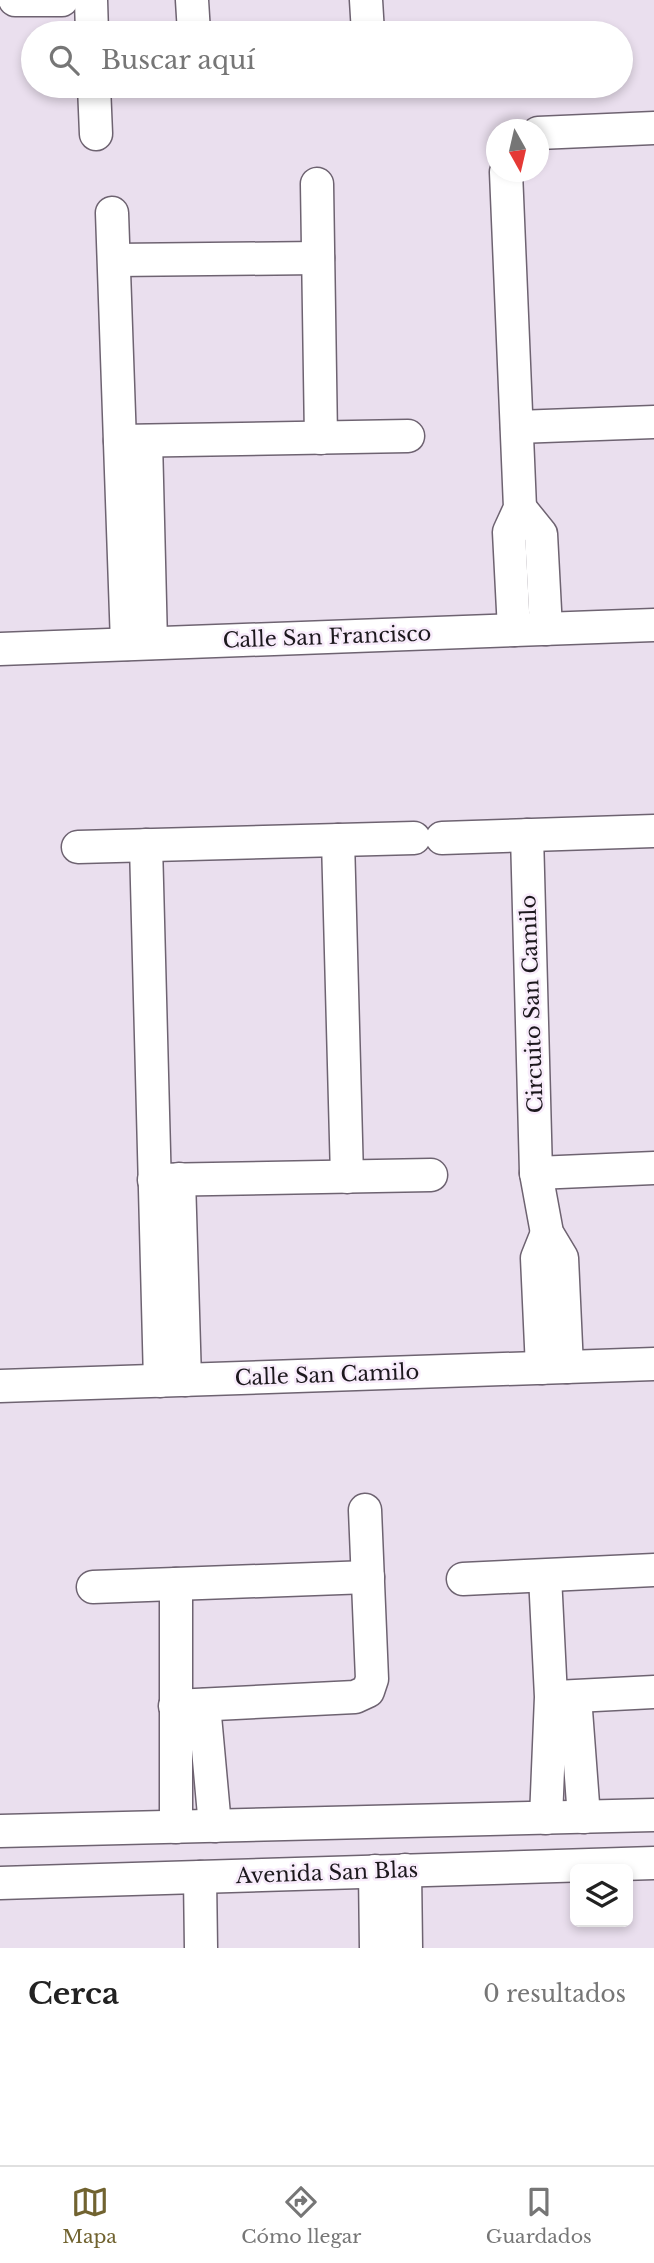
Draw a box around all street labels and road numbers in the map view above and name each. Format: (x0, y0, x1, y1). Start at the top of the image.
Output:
street label: Calle San Francisco (222, 620, 432, 654)
street label: Circuito San Camilo (515, 894, 549, 1114)
street label: Calle San Camilo (234, 1359, 420, 1391)
street label: Avenida San Blas (234, 1857, 419, 1889)

